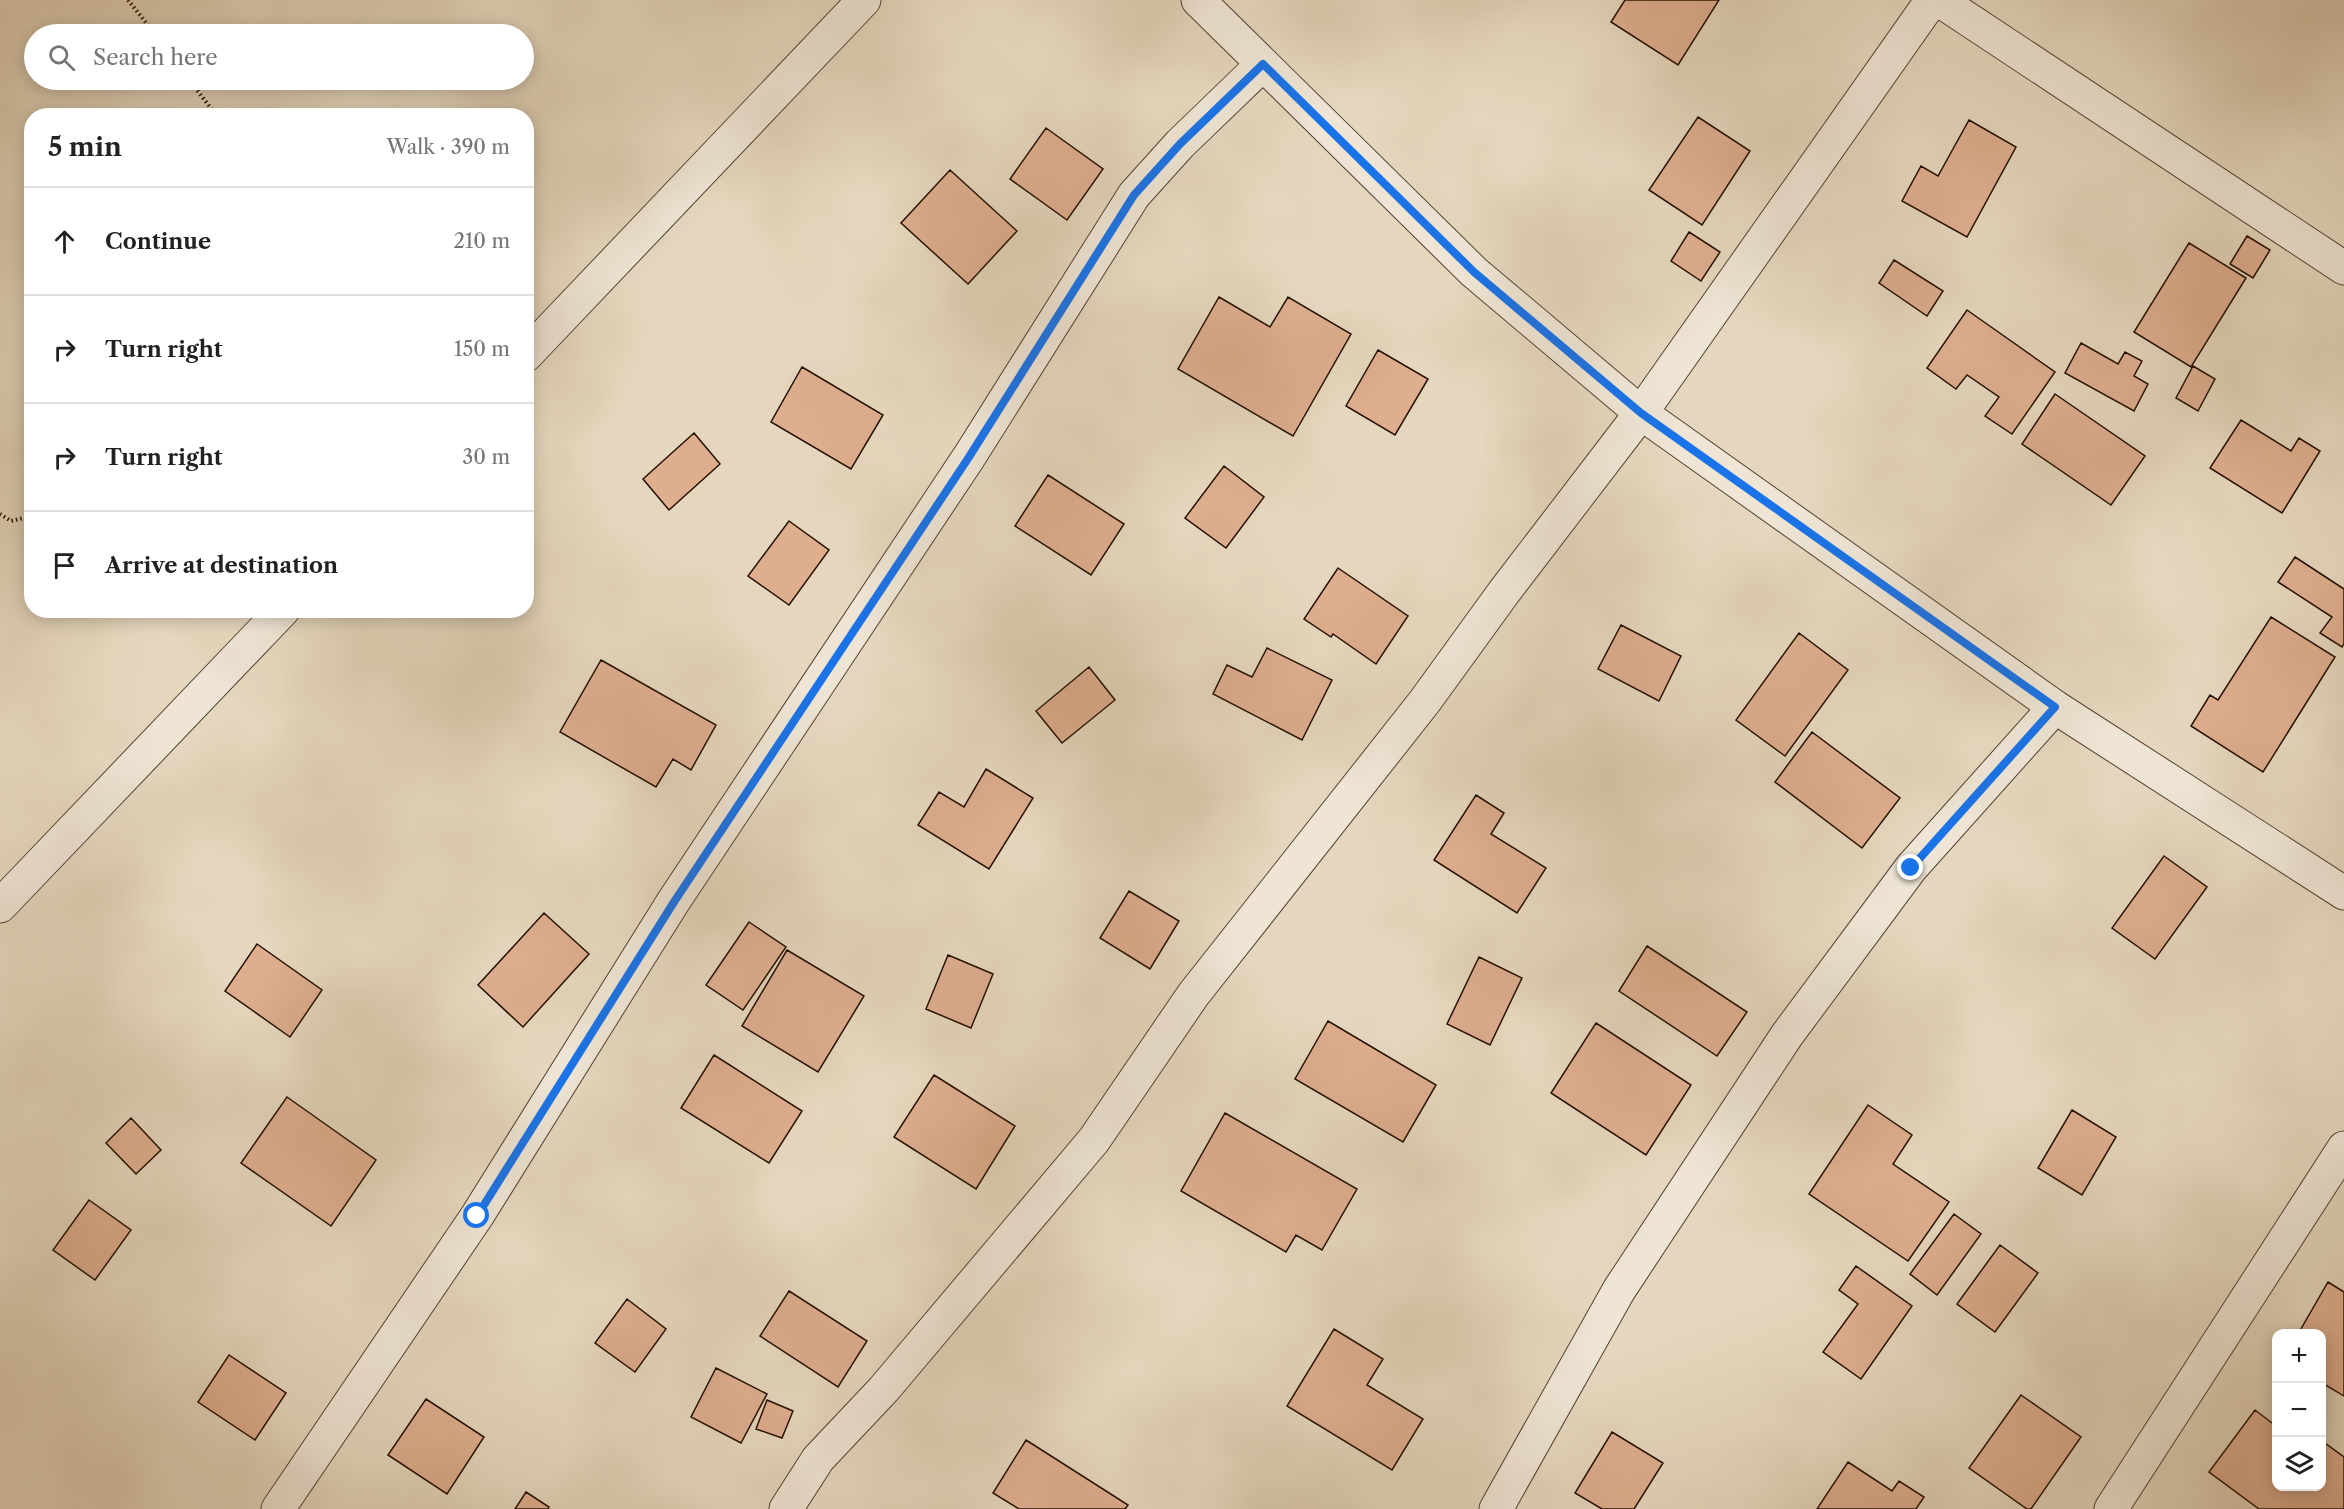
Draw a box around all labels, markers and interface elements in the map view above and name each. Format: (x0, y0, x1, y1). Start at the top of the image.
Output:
search box (24, 24, 534, 90)
icon: search (45, 41, 78, 74)
text: Search here (93, 44, 218, 71)
text: 5 min (48, 131, 122, 163)
text: Walk · 390 m (387, 135, 510, 159)
icon: ahead (48, 225, 81, 258)
text: Continue (105, 228, 211, 255)
text: 210 m (453, 229, 510, 253)
icon: right (48, 333, 81, 366)
text: Turn right (105, 336, 223, 363)
text: 150 m (454, 337, 510, 361)
icon: right (48, 441, 81, 474)
text: Turn right (105, 444, 223, 471)
text: 30 m (462, 445, 510, 469)
icon: arrive (48, 549, 81, 582)
text: Arrive at destination (105, 552, 338, 579)
route end (1897, 854, 1923, 880)
route start (463, 1202, 489, 1228)
map controls (2272, 1329, 2326, 1491)
button: + (2272, 1329, 2326, 1383)
button: − (2272, 1383, 2326, 1437)
button: layers (2272, 1437, 2326, 1491)

